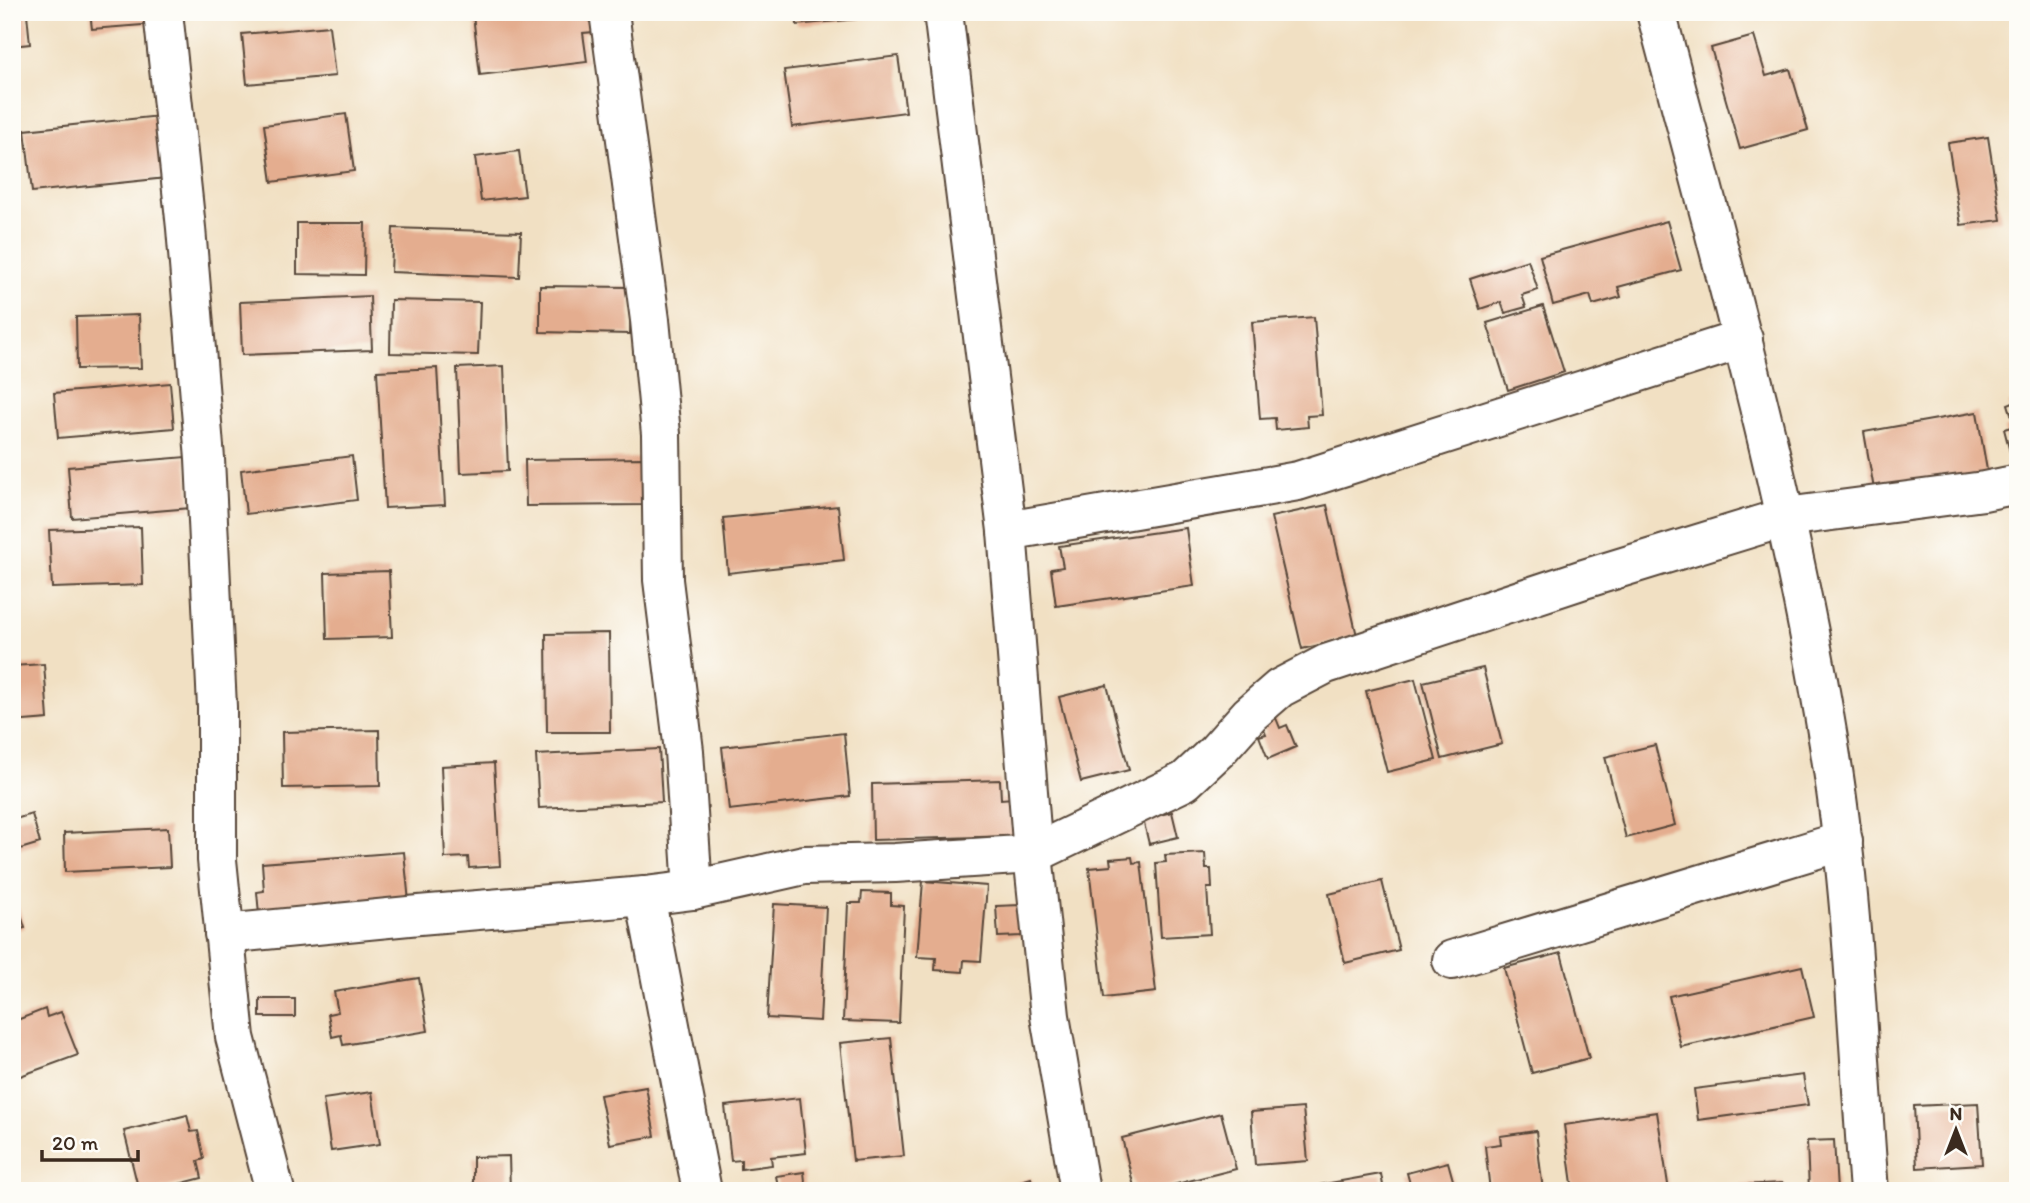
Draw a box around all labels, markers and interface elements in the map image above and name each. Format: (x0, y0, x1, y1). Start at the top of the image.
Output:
north arrow (1922, 1094, 1992, 1164)
text: N (1950, 1102, 1962, 1125)
scale bar (42, 1119, 138, 1163)
text: 20 m (52, 1130, 99, 1155)

